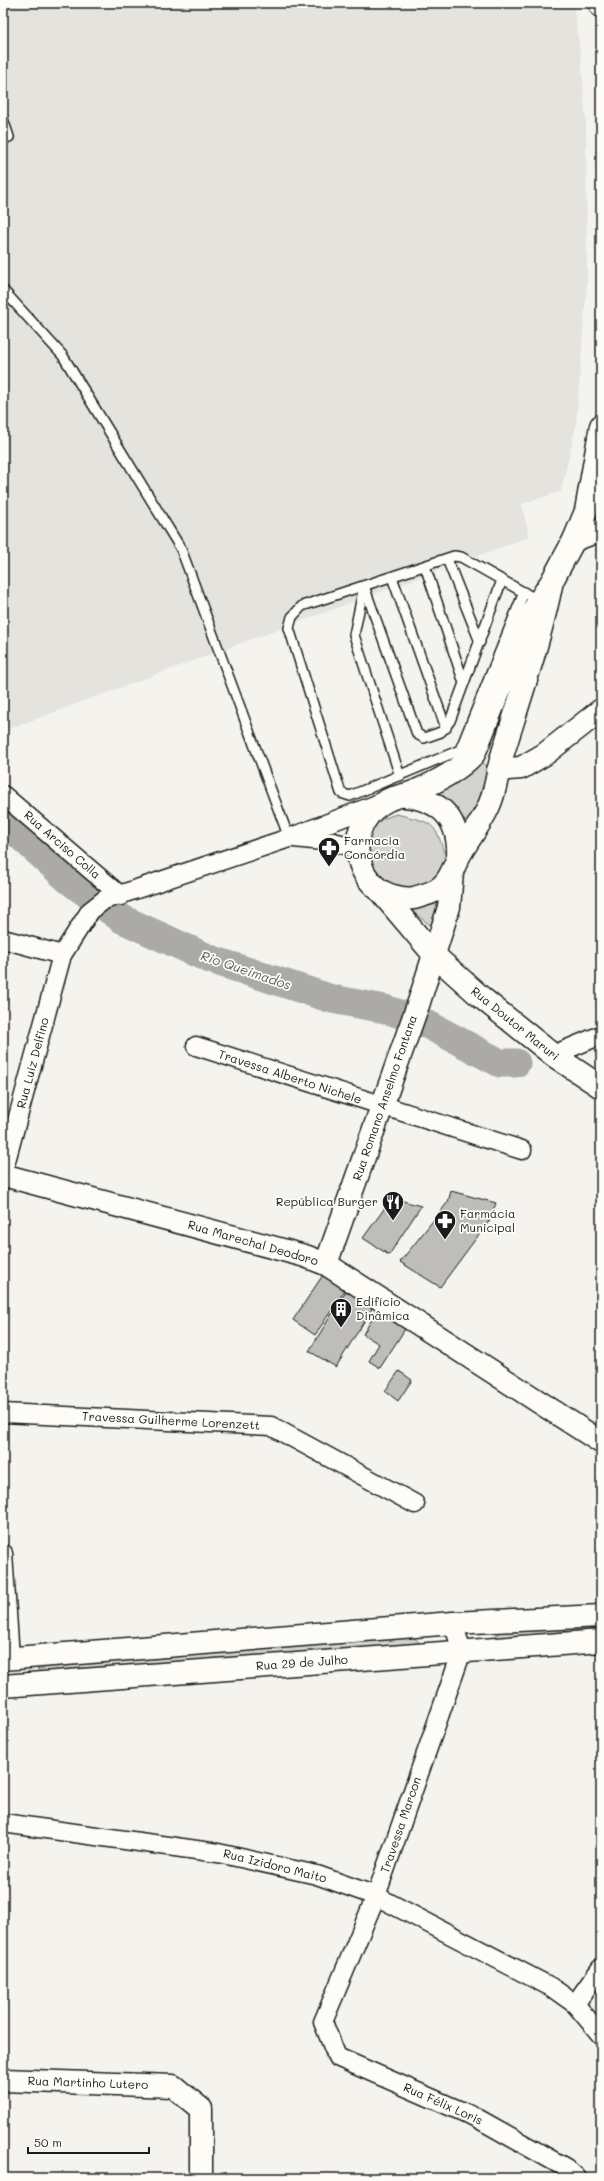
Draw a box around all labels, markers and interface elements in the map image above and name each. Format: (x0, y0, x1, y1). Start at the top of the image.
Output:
street label: Rua Arciso Colla (21, 807, 104, 882)
place label: Farmacia Concórdia (344, 832, 405, 862)
pharmacy icon: Farmacia Concórdia (316, 835, 342, 868)
water label: Rio Queimados (199, 946, 293, 993)
street label: Rua Doutor Maruri (468, 983, 563, 1064)
street label: Rua Romano Anselmo Fontana (348, 1013, 420, 1183)
street label: Rua Luiz Delfino (12, 1016, 52, 1110)
street label: Travessa Alberto Nichele (217, 1045, 364, 1107)
restaurant icon: República Burger (380, 1189, 406, 1222)
place label: República Burger (276, 1193, 378, 1209)
place label: Farmácia Municipal (460, 1205, 515, 1235)
pharmacy icon: Farmácia Municipal (432, 1208, 458, 1241)
street label: Rua Marechal Deodoro (186, 1216, 320, 1268)
place label: Edifício Dinâmica (356, 1293, 410, 1323)
building icon: Edifício Dinâmica (328, 1296, 354, 1329)
street label: Travessa Guilherme Lorenzett (82, 1407, 261, 1433)
street label: Rua 29 de Julho (255, 1651, 348, 1673)
street label: Travessa Marcon (376, 1774, 424, 1875)
street label: Rua Izidoro Maito (222, 1844, 329, 1886)
street label: Rua Martinho Lutero (27, 2072, 149, 2092)
street label: Rua Félix Loris (401, 2078, 486, 2128)
scale bar (28, 2129, 149, 2155)
text: 50 m (34, 2134, 62, 2150)

